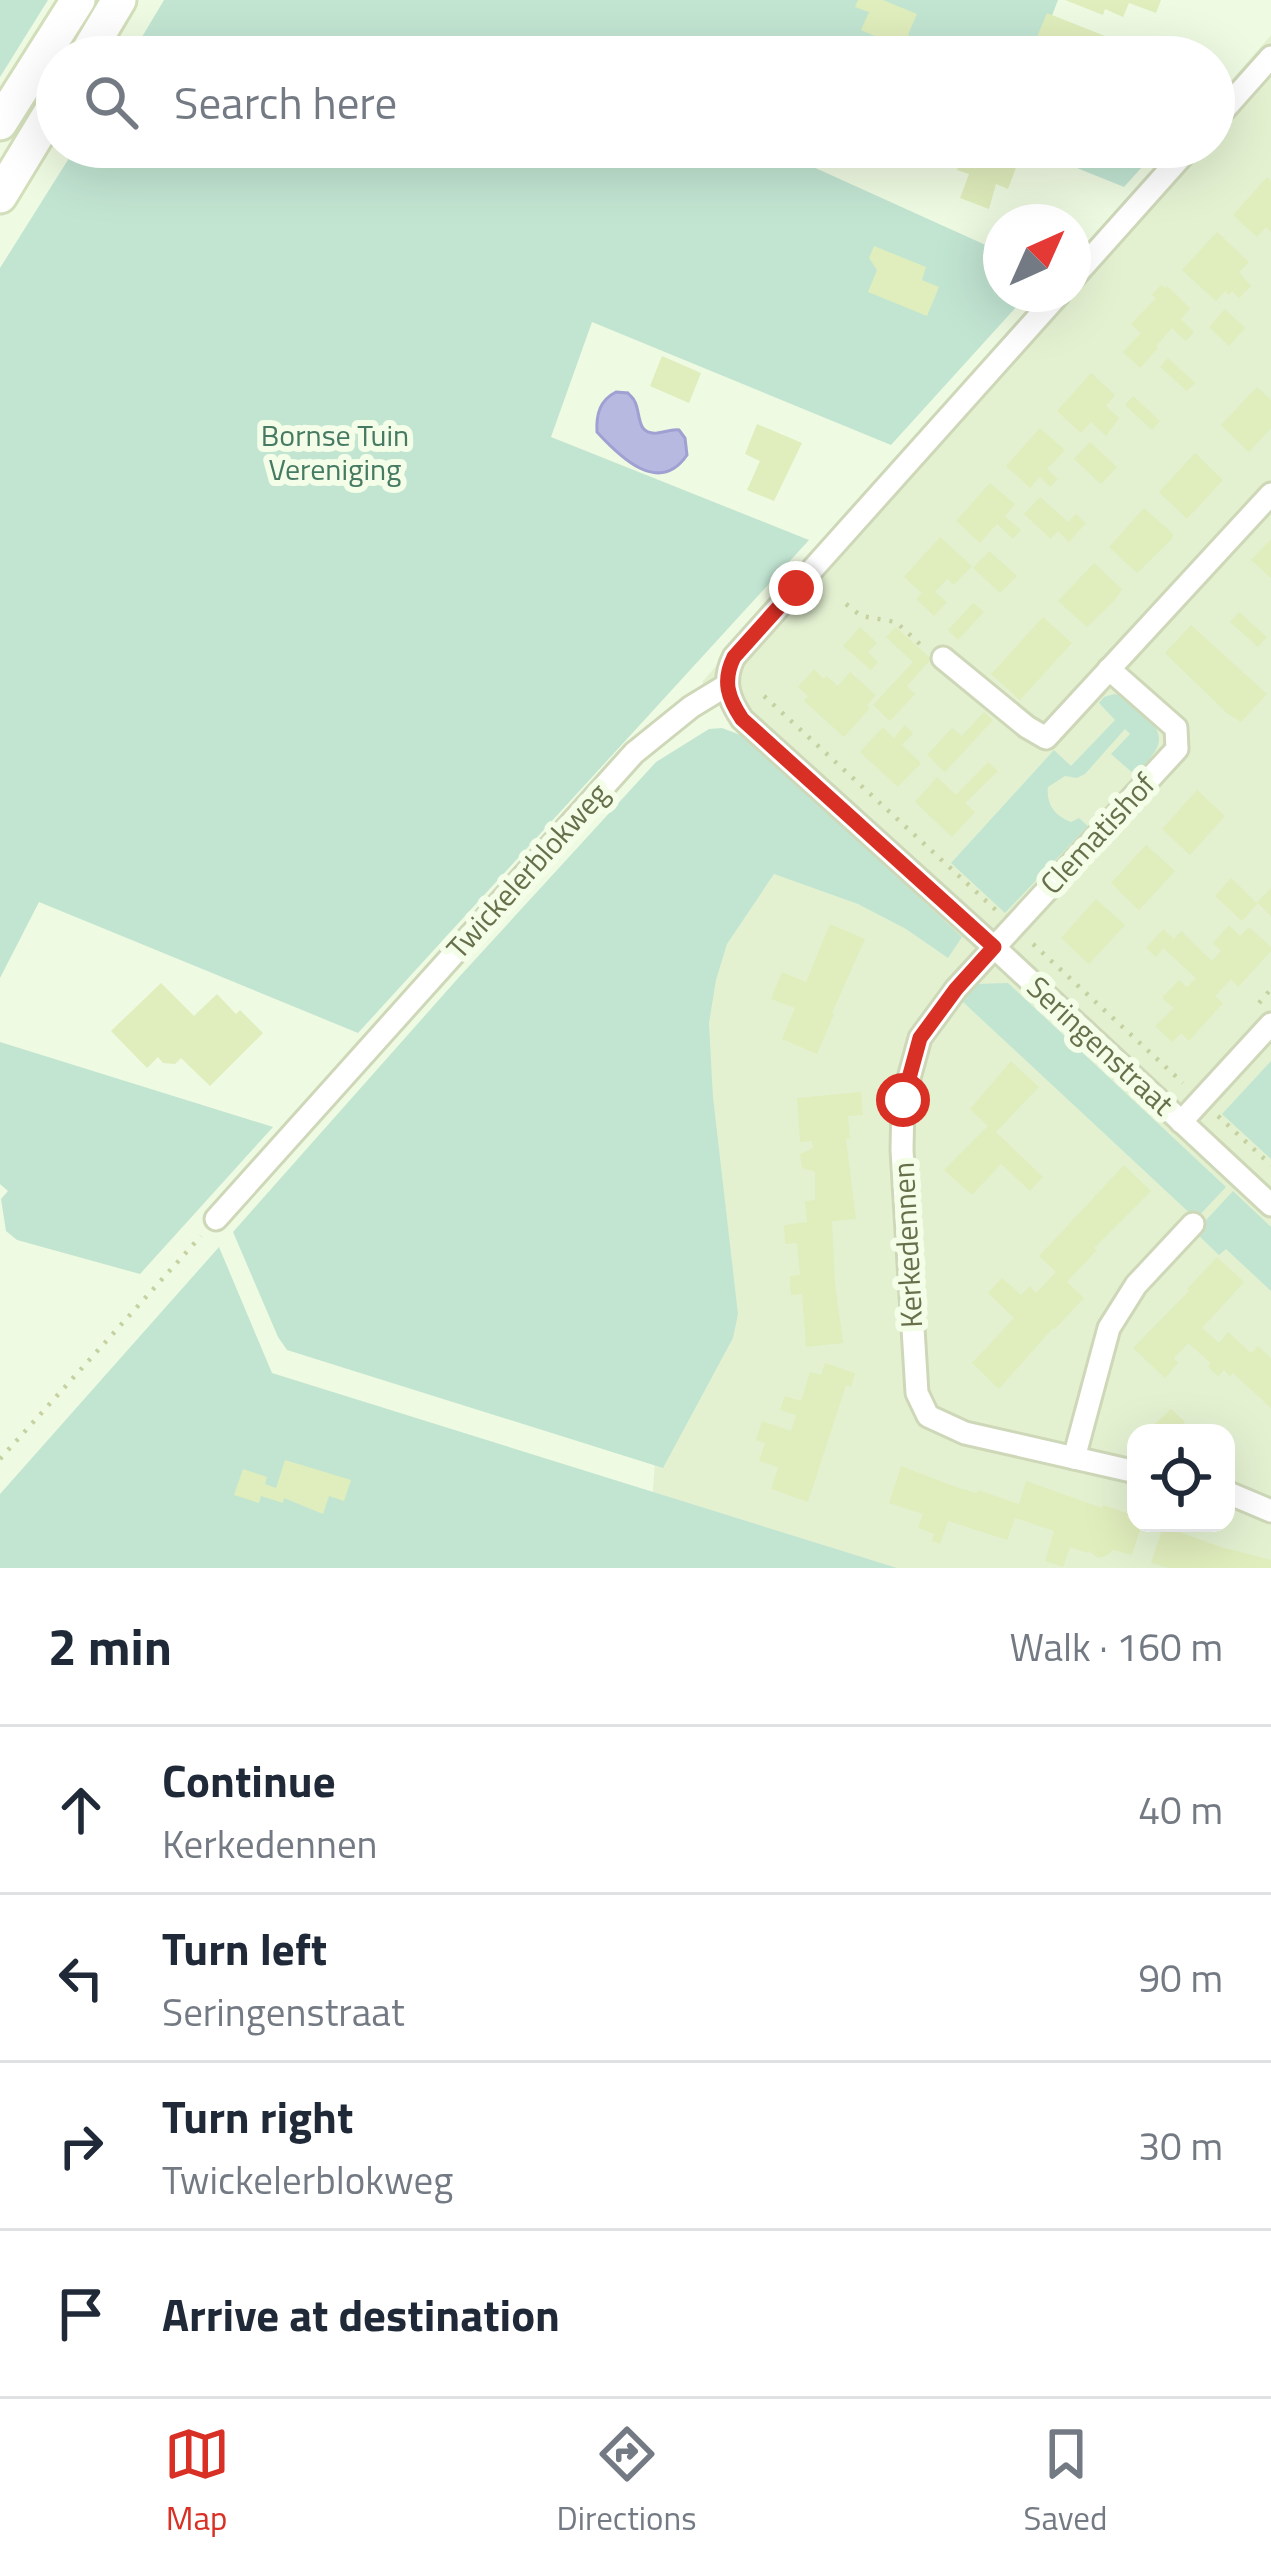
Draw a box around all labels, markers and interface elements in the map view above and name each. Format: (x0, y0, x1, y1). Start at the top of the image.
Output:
search box (36, 36, 1235, 168)
text: Search here (174, 68, 397, 136)
icon: search (78, 69, 144, 135)
north arrow (983, 204, 1091, 312)
park label: Bornse Tuin Vereniging (261, 412, 409, 492)
route end (769, 561, 823, 615)
street label: Clematishof (1029, 762, 1166, 904)
street label: Twickelerblokweg (435, 772, 619, 969)
street label: Seringenstraat (1017, 965, 1185, 1126)
route start (876, 1073, 930, 1127)
street label: Kerkedennen (880, 1161, 934, 1329)
map controls (1127, 1424, 1235, 1532)
button: locate (1127, 1424, 1235, 1532)
text: 2 min (48, 1607, 172, 1685)
text: Walk · 160 m (1009, 1617, 1223, 1676)
text: Continue (162, 1746, 336, 1814)
icon: ahead (48, 1777, 114, 1843)
text: 40 m (1138, 1780, 1223, 1839)
text: Kerkedennen (162, 1814, 378, 1873)
text: Turn left (162, 1914, 327, 1982)
icon: left (48, 1945, 114, 2011)
text: 90 m (1138, 1948, 1223, 2007)
text: Seringenstraat (162, 1982, 405, 2041)
text: Turn right (162, 2082, 353, 2150)
icon: right (48, 2113, 114, 2179)
text: 30 m (1138, 2116, 1223, 2175)
text: Twickelerblokweg (162, 2150, 453, 2209)
text: Arrive at destination (162, 2280, 560, 2348)
icon: arrive (48, 2281, 114, 2347)
tab: Map (164, 2421, 230, 2543)
tab: Directions (557, 2421, 697, 2543)
tab: Saved (1024, 2421, 1107, 2543)

